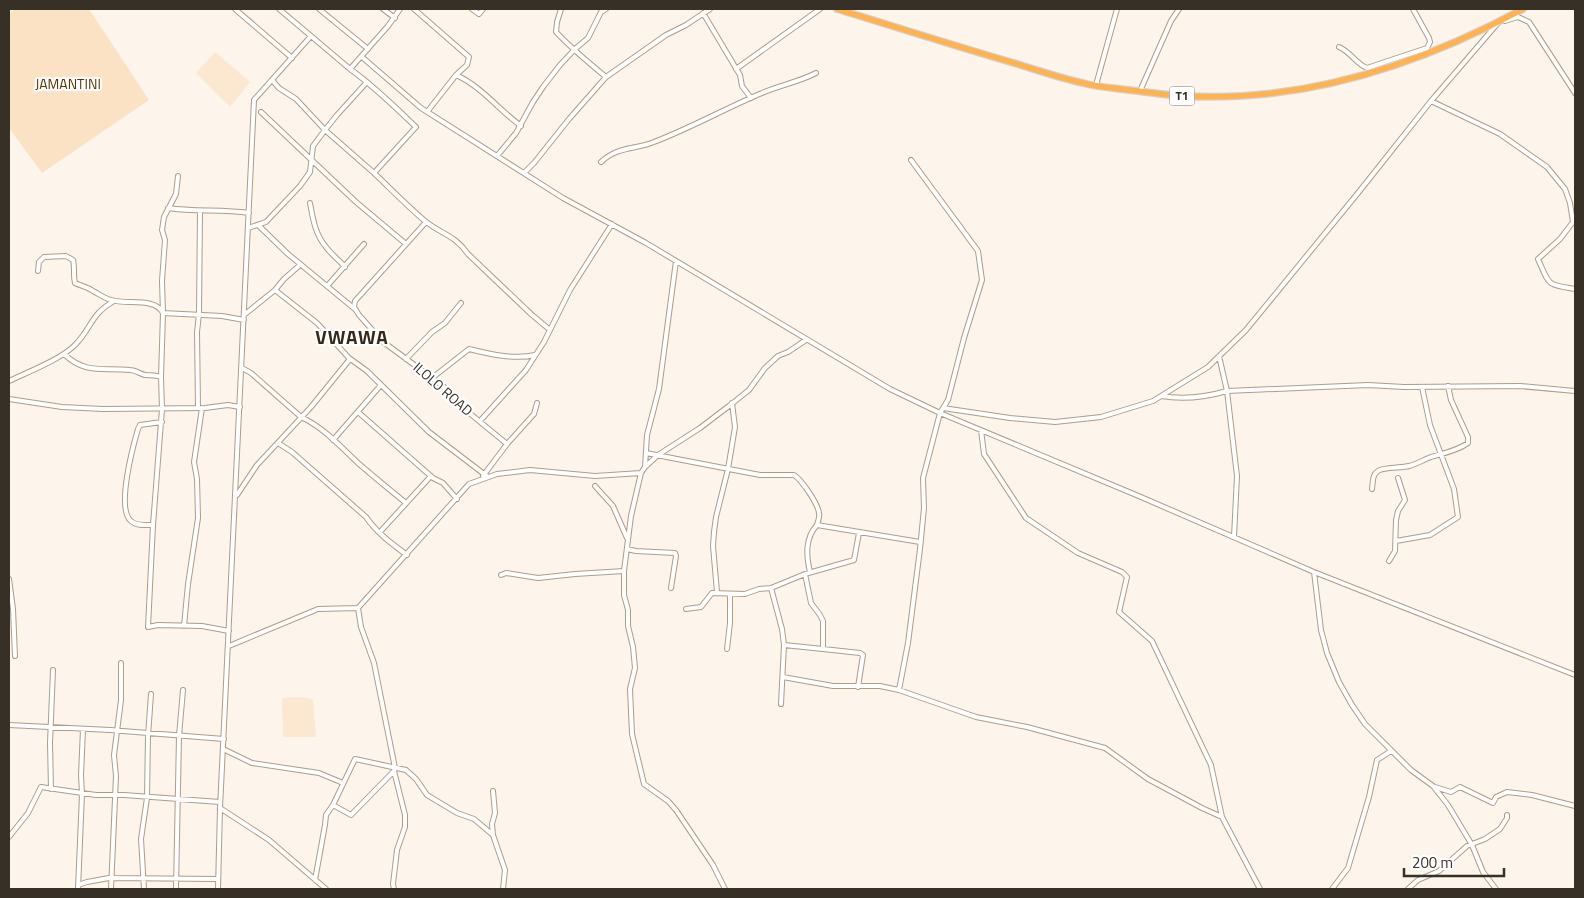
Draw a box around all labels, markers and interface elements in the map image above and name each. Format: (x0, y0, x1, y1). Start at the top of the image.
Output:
park label: JAMANTINI (35, 73, 101, 94)
road number: T1 (1170, 86, 1194, 105)
district label: VWAWA (315, 322, 389, 351)
street label: ILOLO ROAD (409, 357, 478, 420)
scale bar (1404, 846, 1504, 878)
text: 200 m (1412, 851, 1453, 874)

